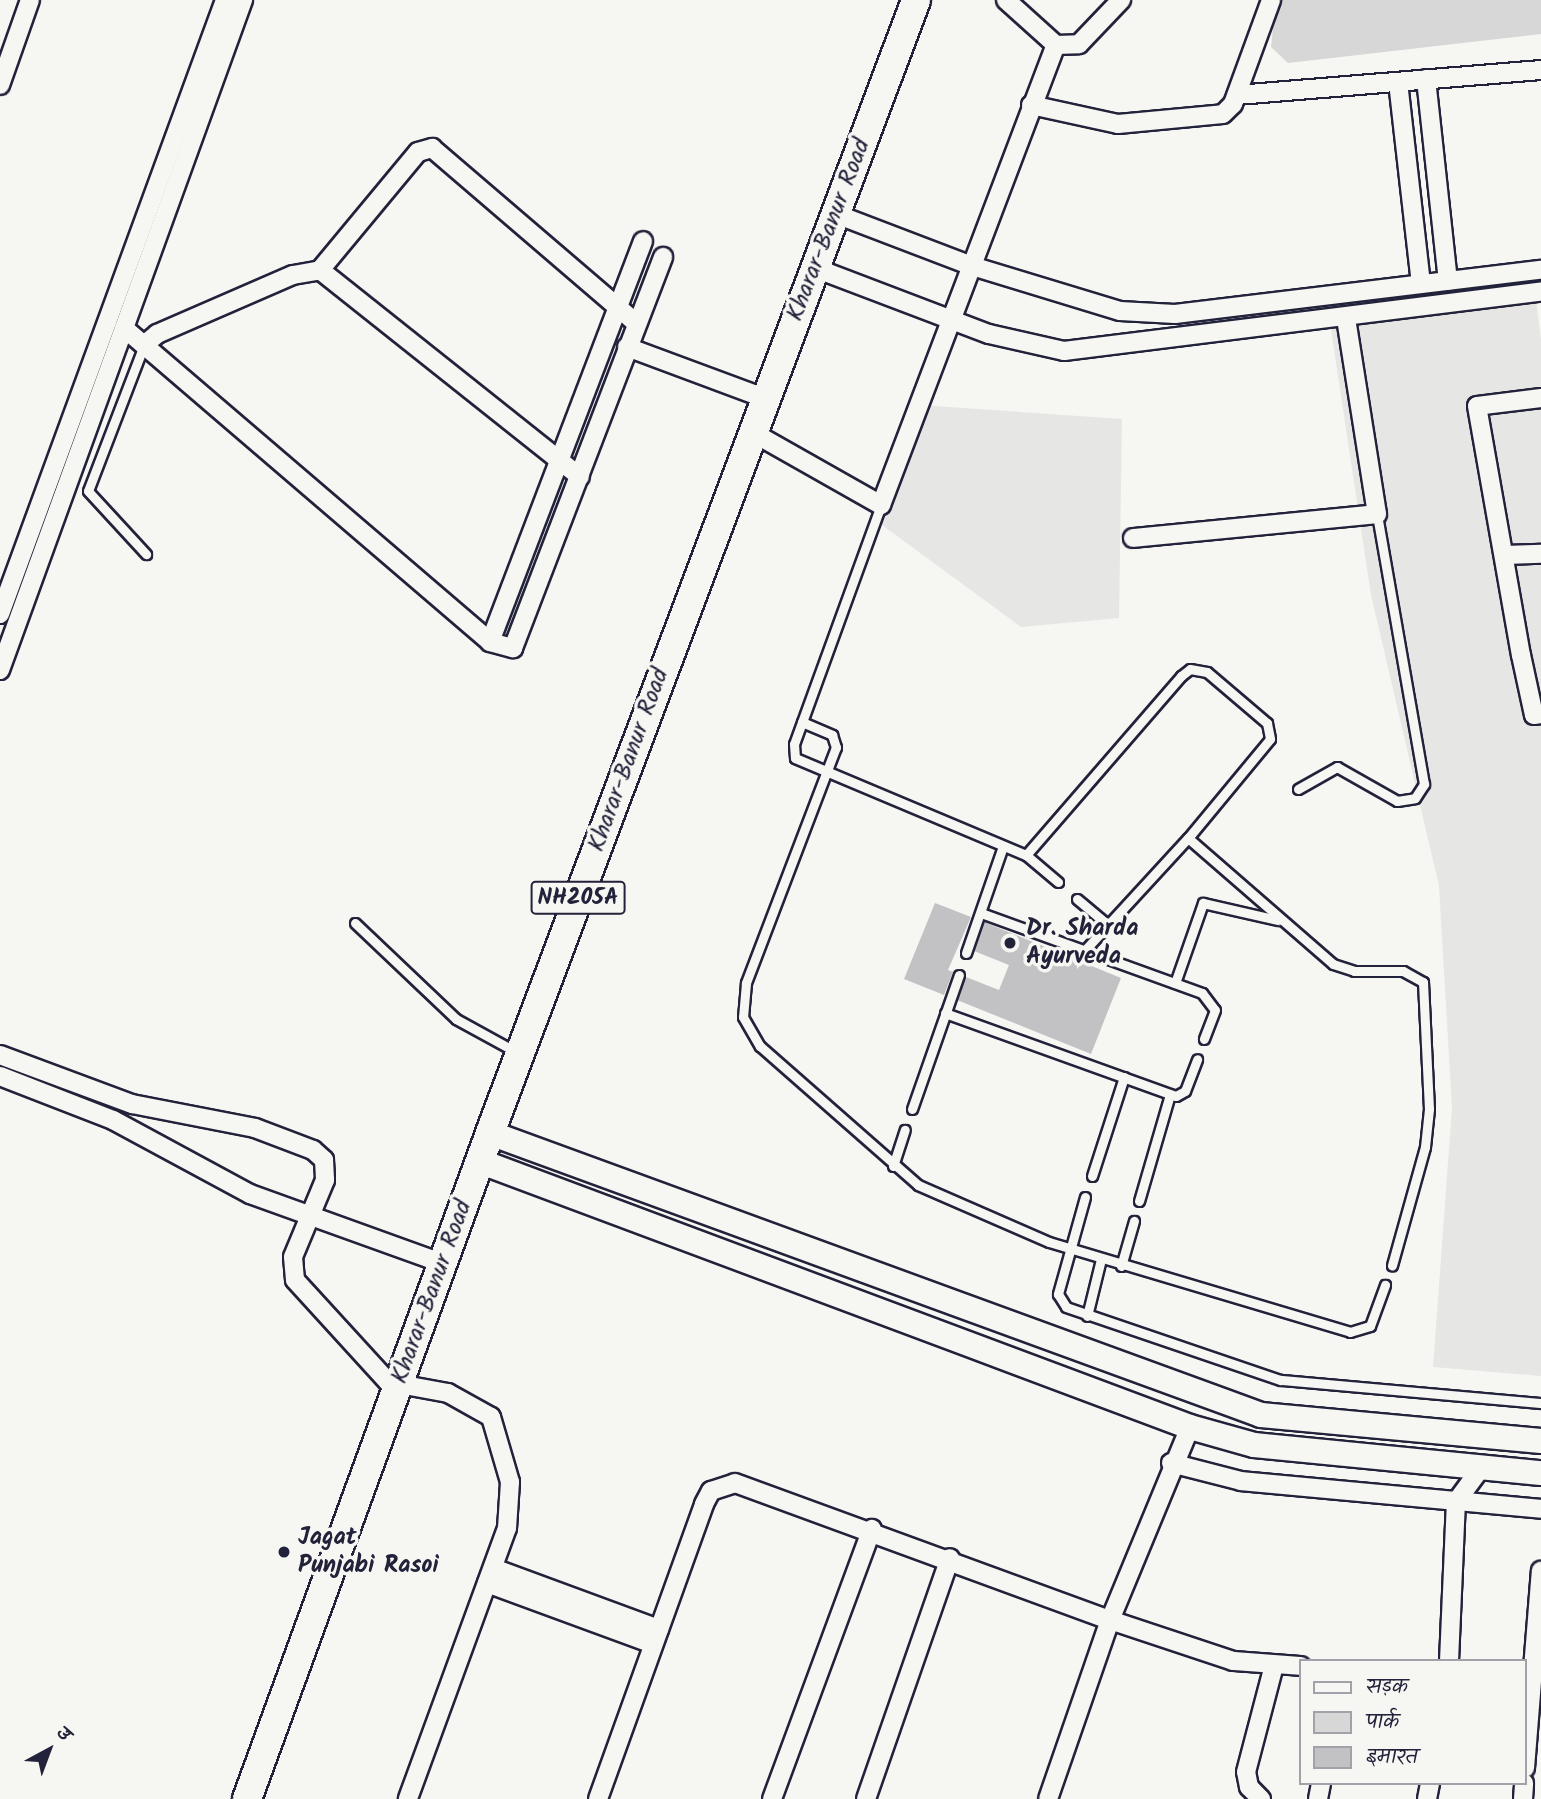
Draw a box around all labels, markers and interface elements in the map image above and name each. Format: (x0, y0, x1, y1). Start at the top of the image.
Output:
street label: Kharar-Banur Road (781, 135, 877, 325)
street label: Kharar-Banur Road (582, 664, 676, 856)
road number: NH205A (529, 878, 627, 917)
place label: Dr. Sharda Ayurveda (1026, 915, 1138, 971)
marker: Dr. Sharda Ayurveda (1000, 933, 1020, 953)
street label: Kharar-Banur Road (385, 1196, 479, 1388)
place label: Jagat Punjabi Rasoi (298, 1524, 439, 1580)
marker: Jagat Punjabi Rasoi (276, 1544, 292, 1560)
legend (1300, 1659, 1527, 1785)
text: सड़क (1366, 1671, 1408, 1704)
text: पार्क (1366, 1706, 1399, 1739)
north arrow (14, 1715, 84, 1785)
text: उ (48, 1719, 77, 1749)
text: इमारत (1366, 1741, 1418, 1774)

